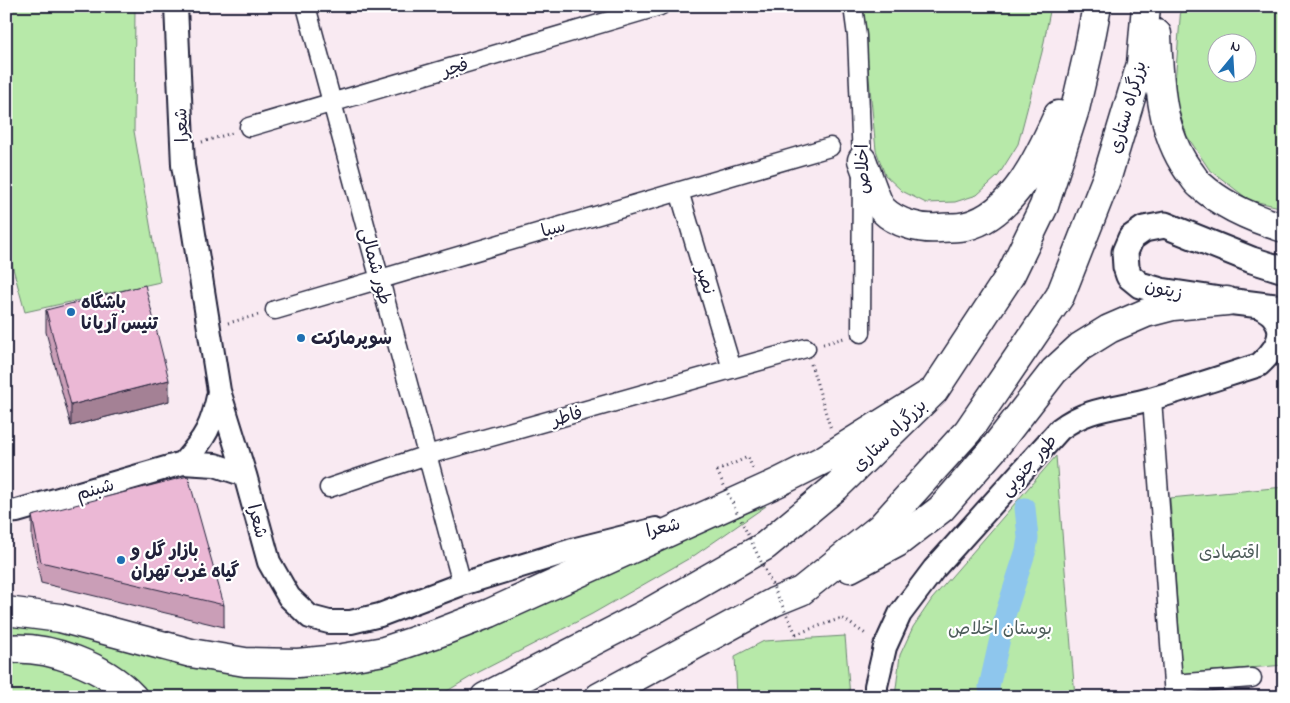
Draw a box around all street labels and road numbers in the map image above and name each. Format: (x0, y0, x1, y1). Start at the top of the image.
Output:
street label: فجر (437, 53, 472, 86)
street label: بزرگراه ستاری (1103, 58, 1155, 157)
street label: شعرا (169, 107, 197, 143)
street label: اخلاص (851, 144, 877, 194)
street label: سبا (538, 214, 569, 246)
street label: طور شمالی (351, 225, 397, 308)
street label: نصر (687, 261, 721, 298)
street label: زیتون (1142, 274, 1185, 308)
street label: بزرگراه ستاری (847, 394, 934, 479)
street label: فاطر (547, 401, 586, 435)
street label: طور جنوبی (995, 430, 1064, 503)
street label: شبنم (73, 473, 118, 509)
street label: شعرا (239, 501, 273, 542)
street label: شعرا (644, 512, 683, 546)

